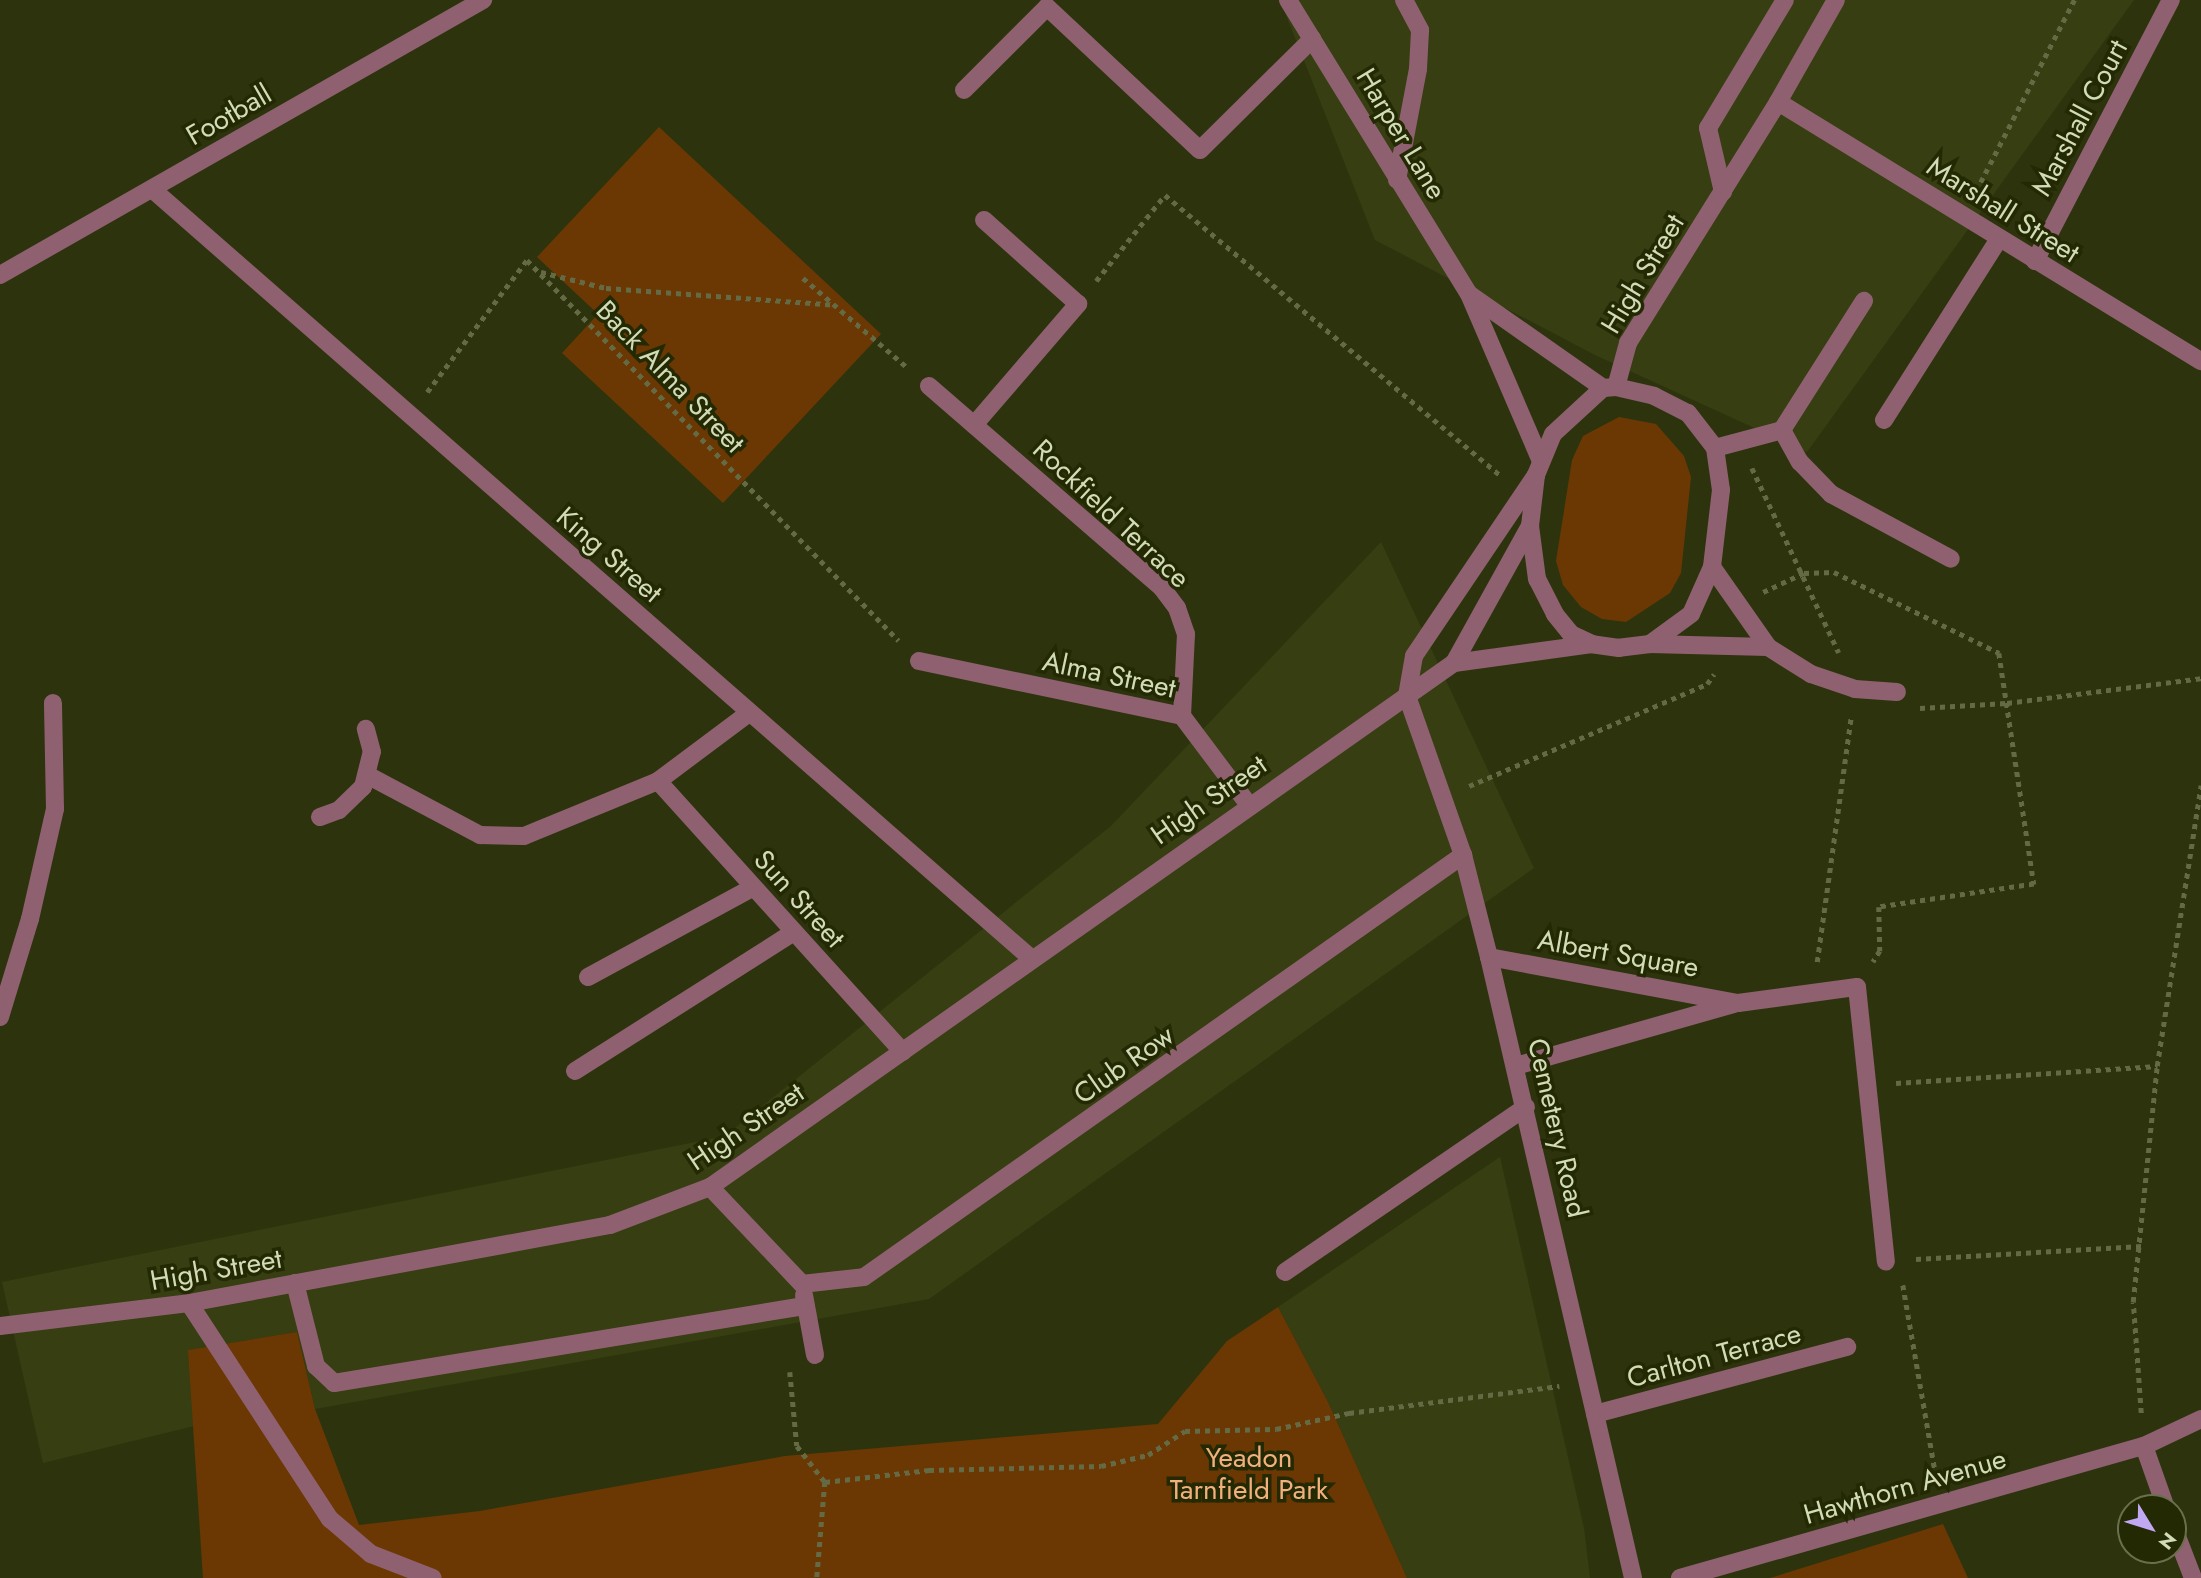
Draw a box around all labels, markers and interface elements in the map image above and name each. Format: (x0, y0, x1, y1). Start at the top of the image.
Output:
street label: Marshall Court (2025, 34, 2135, 202)
street label: Harper Lane (1349, 62, 1453, 206)
street label: Football (180, 77, 278, 153)
street label: Marshall Street (1921, 150, 2085, 270)
street label: High Street (1594, 208, 1692, 340)
street label: Back Alma Street (589, 294, 751, 460)
street label: Rockfield Terrace (1026, 433, 1196, 595)
street label: King Street (549, 500, 669, 610)
street label: Alma Street (1039, 644, 1179, 706)
street label: High Street (1145, 748, 1273, 852)
street label: Sun Street (746, 843, 852, 955)
street label: Albert Square (1535, 923, 1701, 985)
street label: Club Row (1068, 1018, 1180, 1112)
street label: Cemetery Road (1520, 1035, 1594, 1221)
street label: High Street (681, 1076, 811, 1178)
street label: High Street (148, 1242, 284, 1298)
street label: Carlton Terrace (1623, 1317, 1805, 1395)
park label: Yeadon Tarnfield Park (1170, 1441, 1328, 1507)
street label: Hawthorn Avenue (1800, 1442, 2010, 1532)
north arrow (2117, 1494, 2187, 1564)
text: N (2152, 1527, 2183, 1555)

